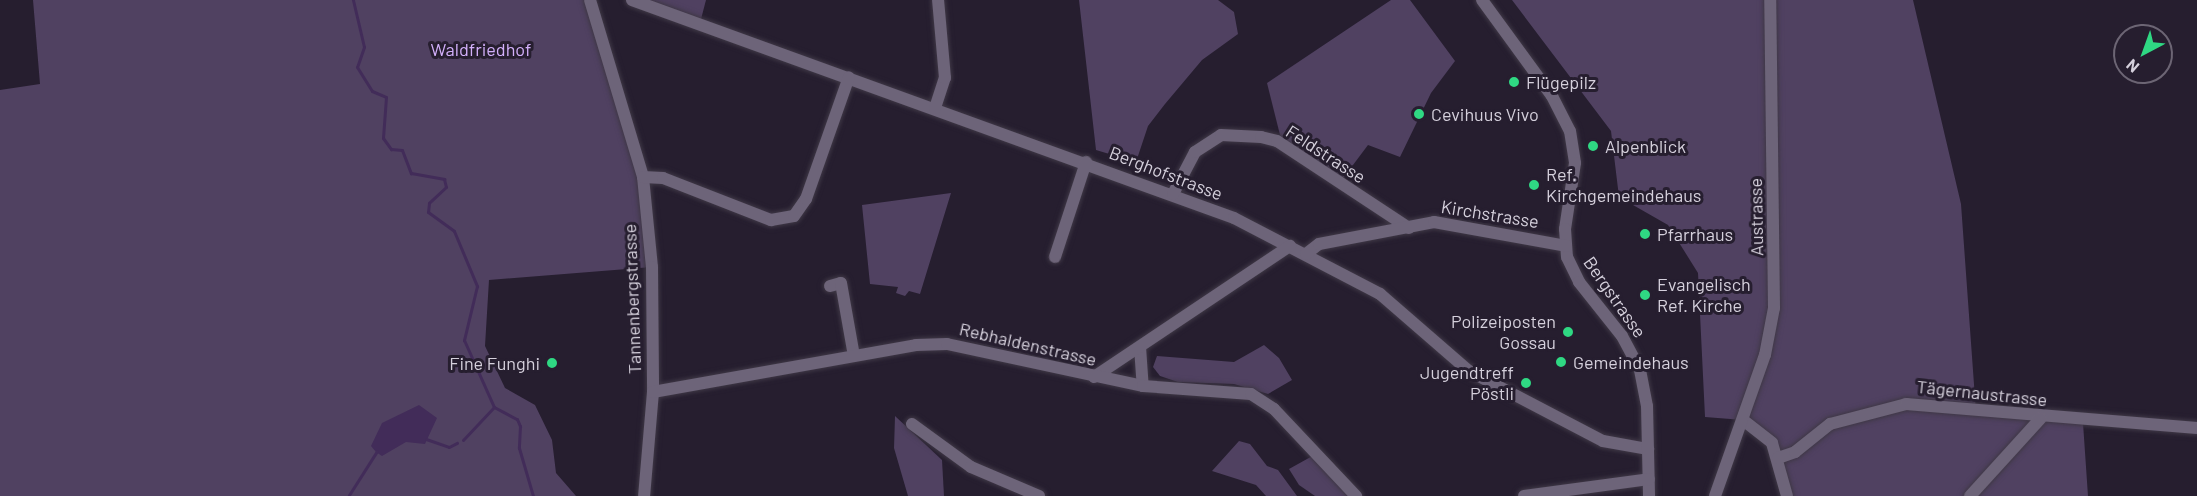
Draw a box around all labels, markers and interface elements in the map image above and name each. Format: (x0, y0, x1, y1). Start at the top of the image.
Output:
north arrow (2113, 24, 2173, 84)
park label: Waldfriedhof (431, 38, 531, 60)
text: N (2122, 56, 2142, 77)
place label: Flügepilz (1526, 71, 1596, 93)
marker: Flügepilz (1507, 75, 1521, 89)
place label: Cevihuus Vivo (1431, 103, 1539, 125)
marker: Cevihuus Vivo (1412, 107, 1426, 121)
street label: Feldstrasse (1282, 120, 1370, 188)
place label: Alpenblick (1605, 135, 1686, 157)
marker: Alpenblick (1586, 139, 1600, 153)
street label: Berghofstrasse (1106, 141, 1226, 205)
place label: Ref. Kirchgemeindehaus (1546, 164, 1701, 207)
marker: Ref. Kirchgemeindehaus (1527, 178, 1541, 192)
street label: Austrasse (1745, 178, 1767, 256)
street label: Kirchstrasse (1440, 196, 1540, 232)
street label: Tannenbergstrasse (619, 223, 645, 375)
place label: Pfarrhaus (1657, 223, 1733, 245)
marker: Pfarrhaus (1638, 227, 1652, 241)
street label: Bergstrasse (1579, 252, 1651, 342)
place label: Evangelisch Ref. Kirche (1657, 274, 1751, 316)
marker: Evangelisch Ref. Kirche (1638, 288, 1652, 302)
place label: Polizeiposten Gossau (1451, 311, 1556, 354)
street label: Rebhaldenstrasse (957, 318, 1099, 370)
marker: Polizeiposten Gossau (1561, 325, 1575, 339)
place label: Gemeindehaus (1573, 351, 1689, 373)
place label: Fine Funghi (449, 352, 540, 374)
marker: Gemeindehaus (1554, 355, 1568, 369)
marker: Fine Funghi (545, 356, 559, 370)
place label: Jugendtreff Pöstli (1420, 362, 1514, 404)
street label: Tägernaustrasse (1916, 375, 2048, 411)
marker: Jugendtreff Pöstli (1519, 376, 1533, 390)

